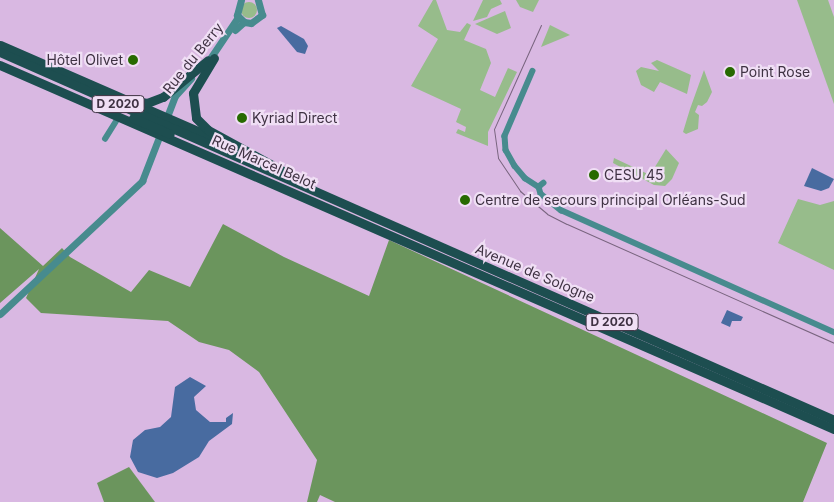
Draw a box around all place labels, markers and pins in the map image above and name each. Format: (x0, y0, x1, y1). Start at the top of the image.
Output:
place label: Hôtel Olivet (46, 52, 123, 68)
marker: Hôtel Olivet (127, 54, 139, 66)
place label: Point Rose (740, 64, 810, 80)
marker: Point Rose (724, 66, 736, 78)
place label: Kyriad Direct (252, 110, 337, 126)
marker: Kyriad Direct (236, 112, 248, 124)
place label: CESU 45 (604, 167, 664, 183)
marker: CESU 45 (588, 169, 600, 181)
place label: Centre de secours principal Orléans-Sud (475, 192, 746, 208)
marker: Centre de secours principal Orléans-Sud (459, 194, 471, 206)

